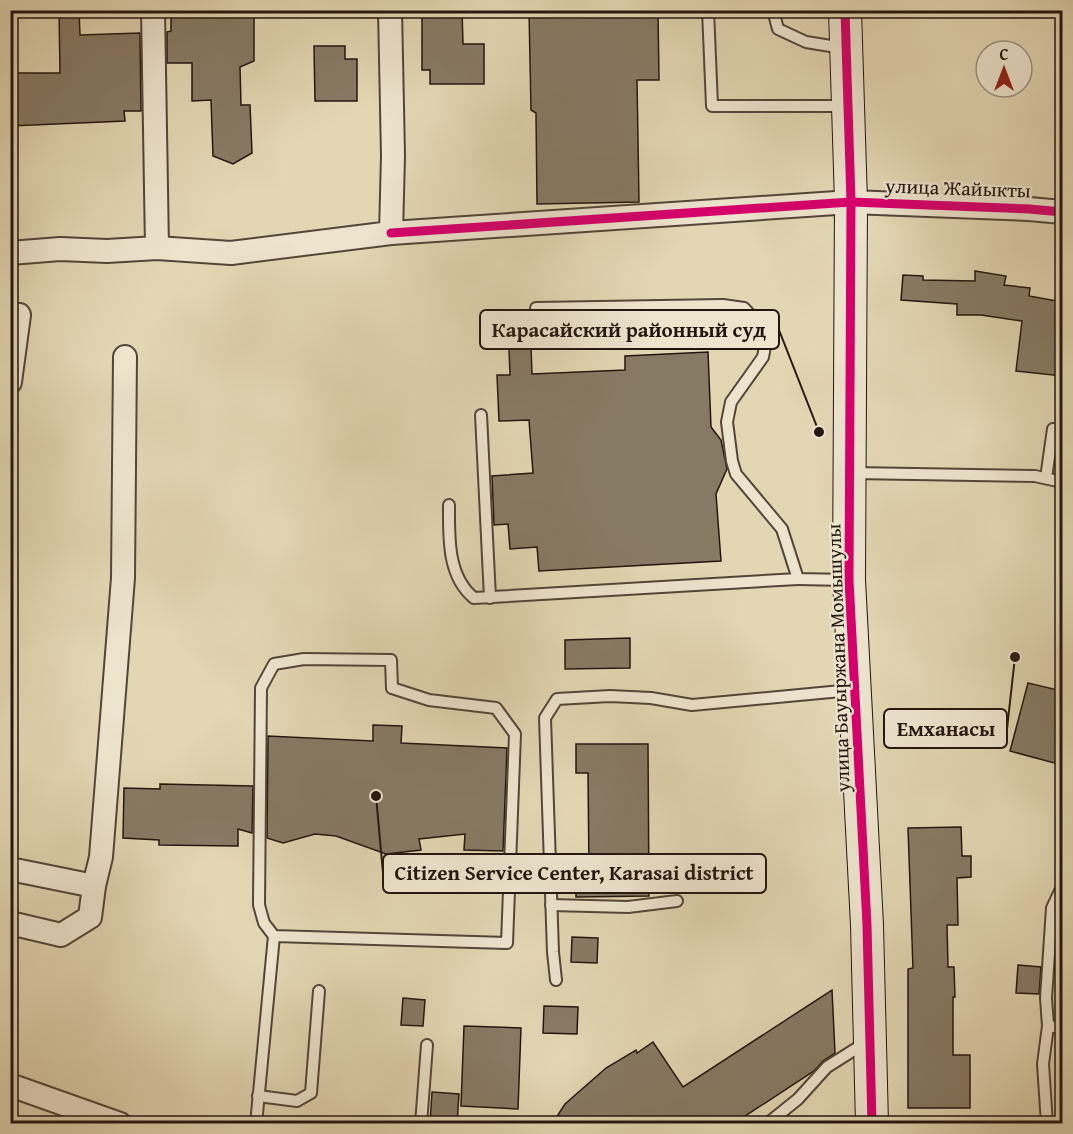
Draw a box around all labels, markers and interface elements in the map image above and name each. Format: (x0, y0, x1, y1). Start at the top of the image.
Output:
north arrow (974, 39, 1034, 99)
text: С (999, 42, 1009, 66)
street label: улица Жайыкты (884, 170, 1031, 205)
callout: Карасайский районный суд (480, 310, 779, 349)
text: Карасайский районный суд (492, 314, 766, 345)
street label: улица Бауыржана Момышулы (818, 523, 857, 794)
callout: Емханасы (884, 709, 1007, 748)
text: Емханасы (897, 713, 995, 744)
callout: Citizen Service Center, Karasai district (383, 854, 766, 893)
text: Citizen Service Center, Karasai district (394, 857, 754, 888)

